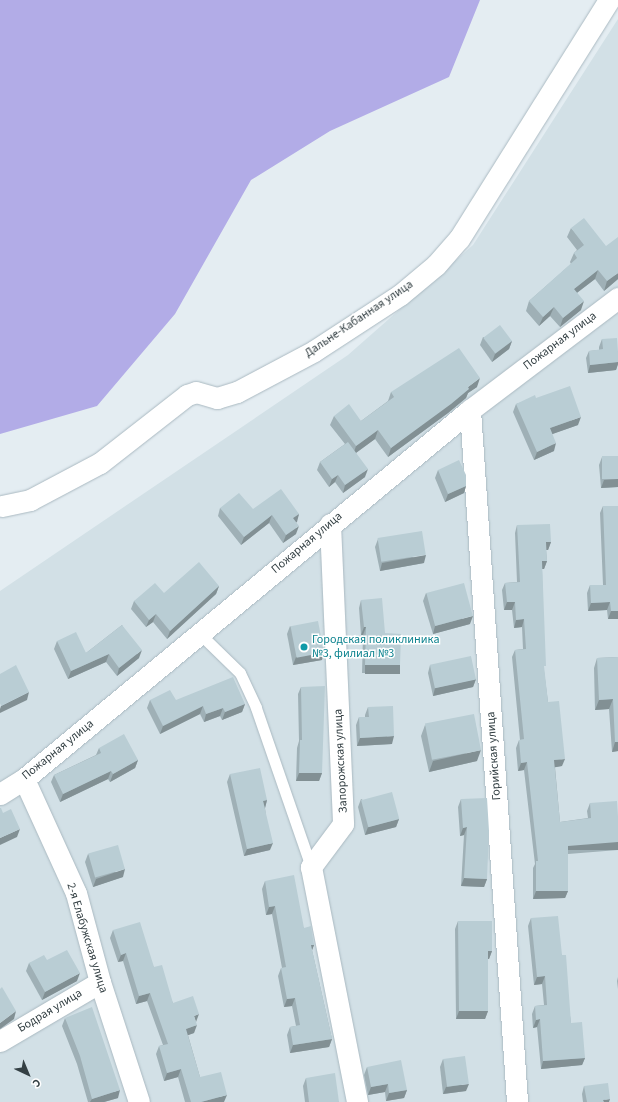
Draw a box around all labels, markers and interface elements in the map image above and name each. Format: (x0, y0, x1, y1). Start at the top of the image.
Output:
street label: Дальне-Кабанная улица (302, 277, 416, 361)
street label: Пожарная улица (521, 309, 599, 373)
street label: Пожарная улица (269, 509, 345, 577)
place label: Городская поликлиника №3, филиал №3 (312, 633, 439, 661)
marker: Городская поликлиника №3, филиал №3 (299, 642, 309, 652)
street label: Запорожская улица (331, 709, 351, 813)
street label: Горийская улица (484, 711, 504, 801)
street label: Пожарная улица (19, 717, 97, 783)
street label: 2-я Елабужская улица (63, 881, 111, 995)
street label: Бодрая улица (15, 986, 85, 1036)
north arrow (8, 1054, 48, 1094)
text: С (29, 1075, 44, 1091)

